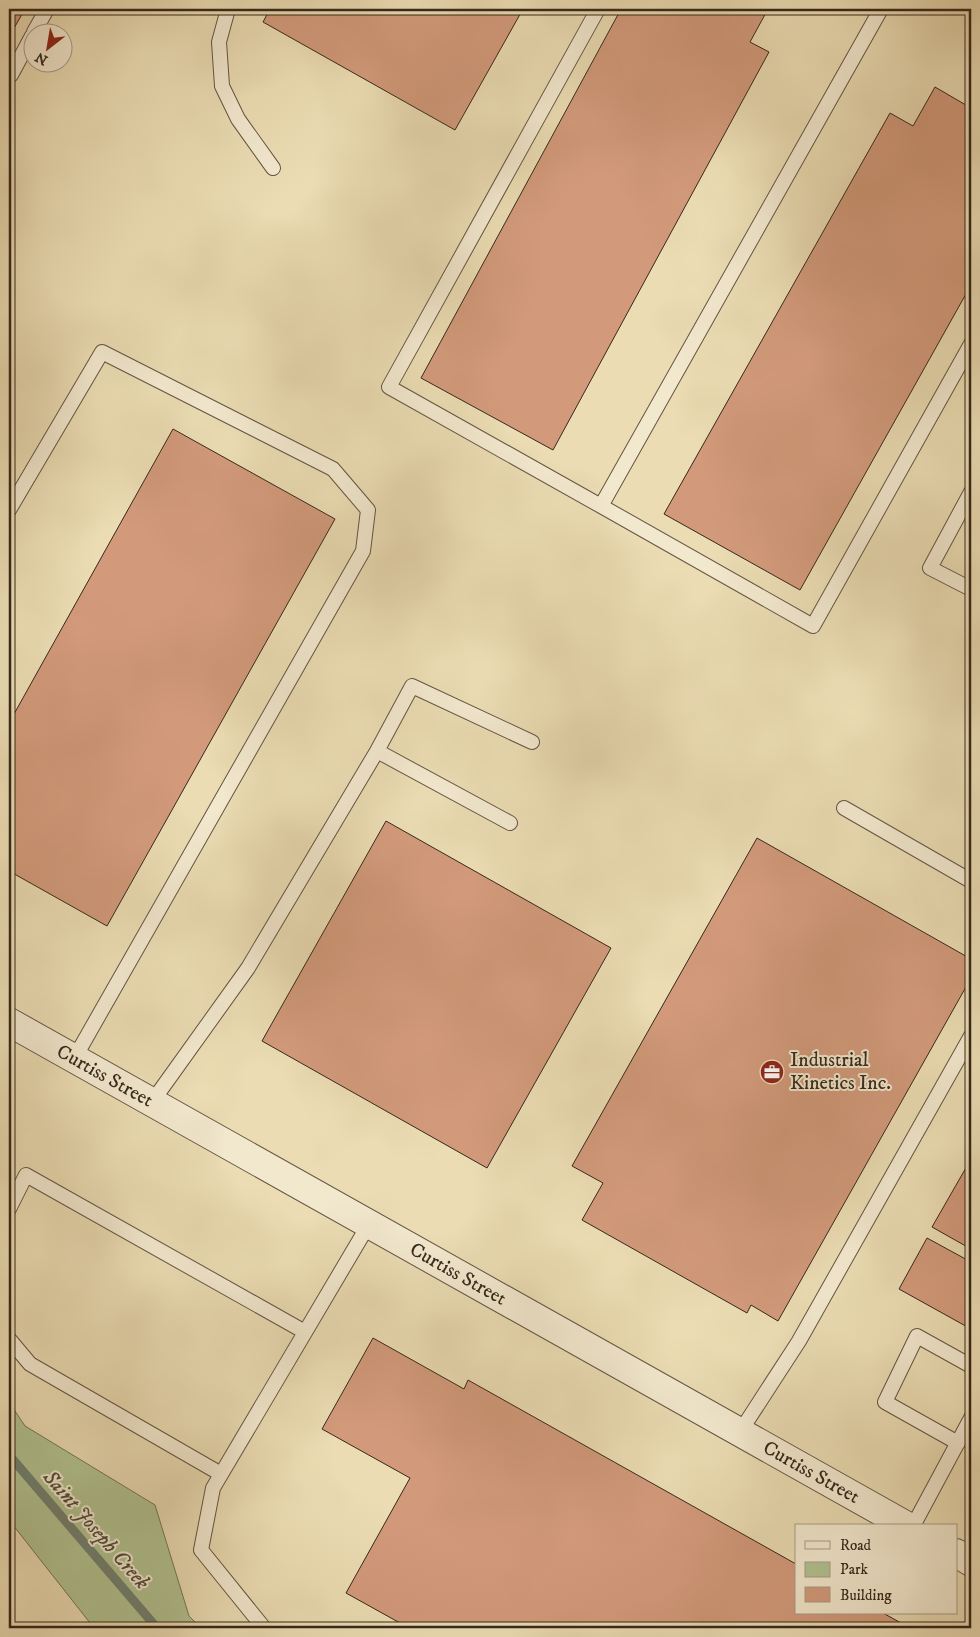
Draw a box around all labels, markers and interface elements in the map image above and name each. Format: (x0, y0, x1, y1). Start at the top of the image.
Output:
north arrow (22, 22, 72, 72)
text: N (32, 47, 51, 69)
street label: Curtiss Street (52, 1039, 158, 1113)
place label: Industrial Kinetics Inc. (790, 1048, 891, 1096)
office icon: Industrial Kinetics Inc. (759, 1059, 785, 1085)
street label: Curtiss Street (405, 1237, 511, 1311)
street label: Curtiss Street (759, 1435, 864, 1509)
water label: Saint Joseph Creek (36, 1464, 155, 1595)
legend (795, 1524, 958, 1614)
text: Road (840, 1536, 872, 1555)
text: Park (840, 1560, 869, 1579)
text: Building (840, 1586, 892, 1605)

